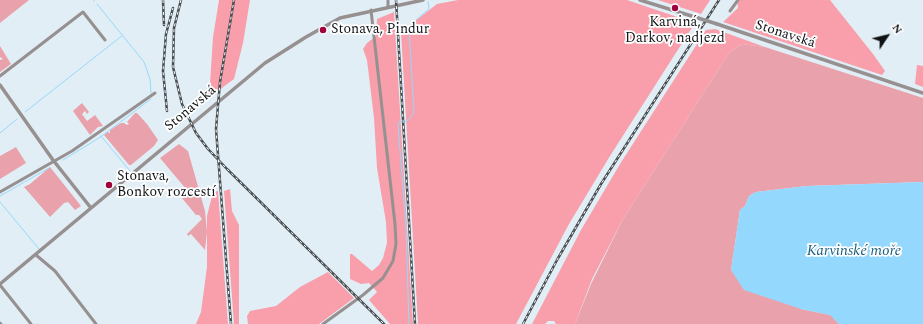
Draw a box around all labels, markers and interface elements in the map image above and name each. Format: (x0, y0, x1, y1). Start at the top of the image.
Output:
marker: Karviná, Darkov, nadjezd (670, 3, 680, 13)
place label: Karviná, Darkov, nadjezd (625, 15, 725, 48)
north arrow (867, 16, 907, 56)
street label: Stonavská (753, 17, 817, 53)
text: N (888, 20, 907, 37)
place label: Stonava, Pindur (331, 22, 429, 38)
marker: Stonava, Pindur (318, 25, 328, 35)
street label: Stonavská (162, 83, 220, 135)
place label: Stonava, Bonkov rozcestí (117, 169, 216, 202)
marker: Stonava, Bonkov rozcestí (104, 180, 114, 190)
water label: Karvinské moře (807, 243, 901, 261)

